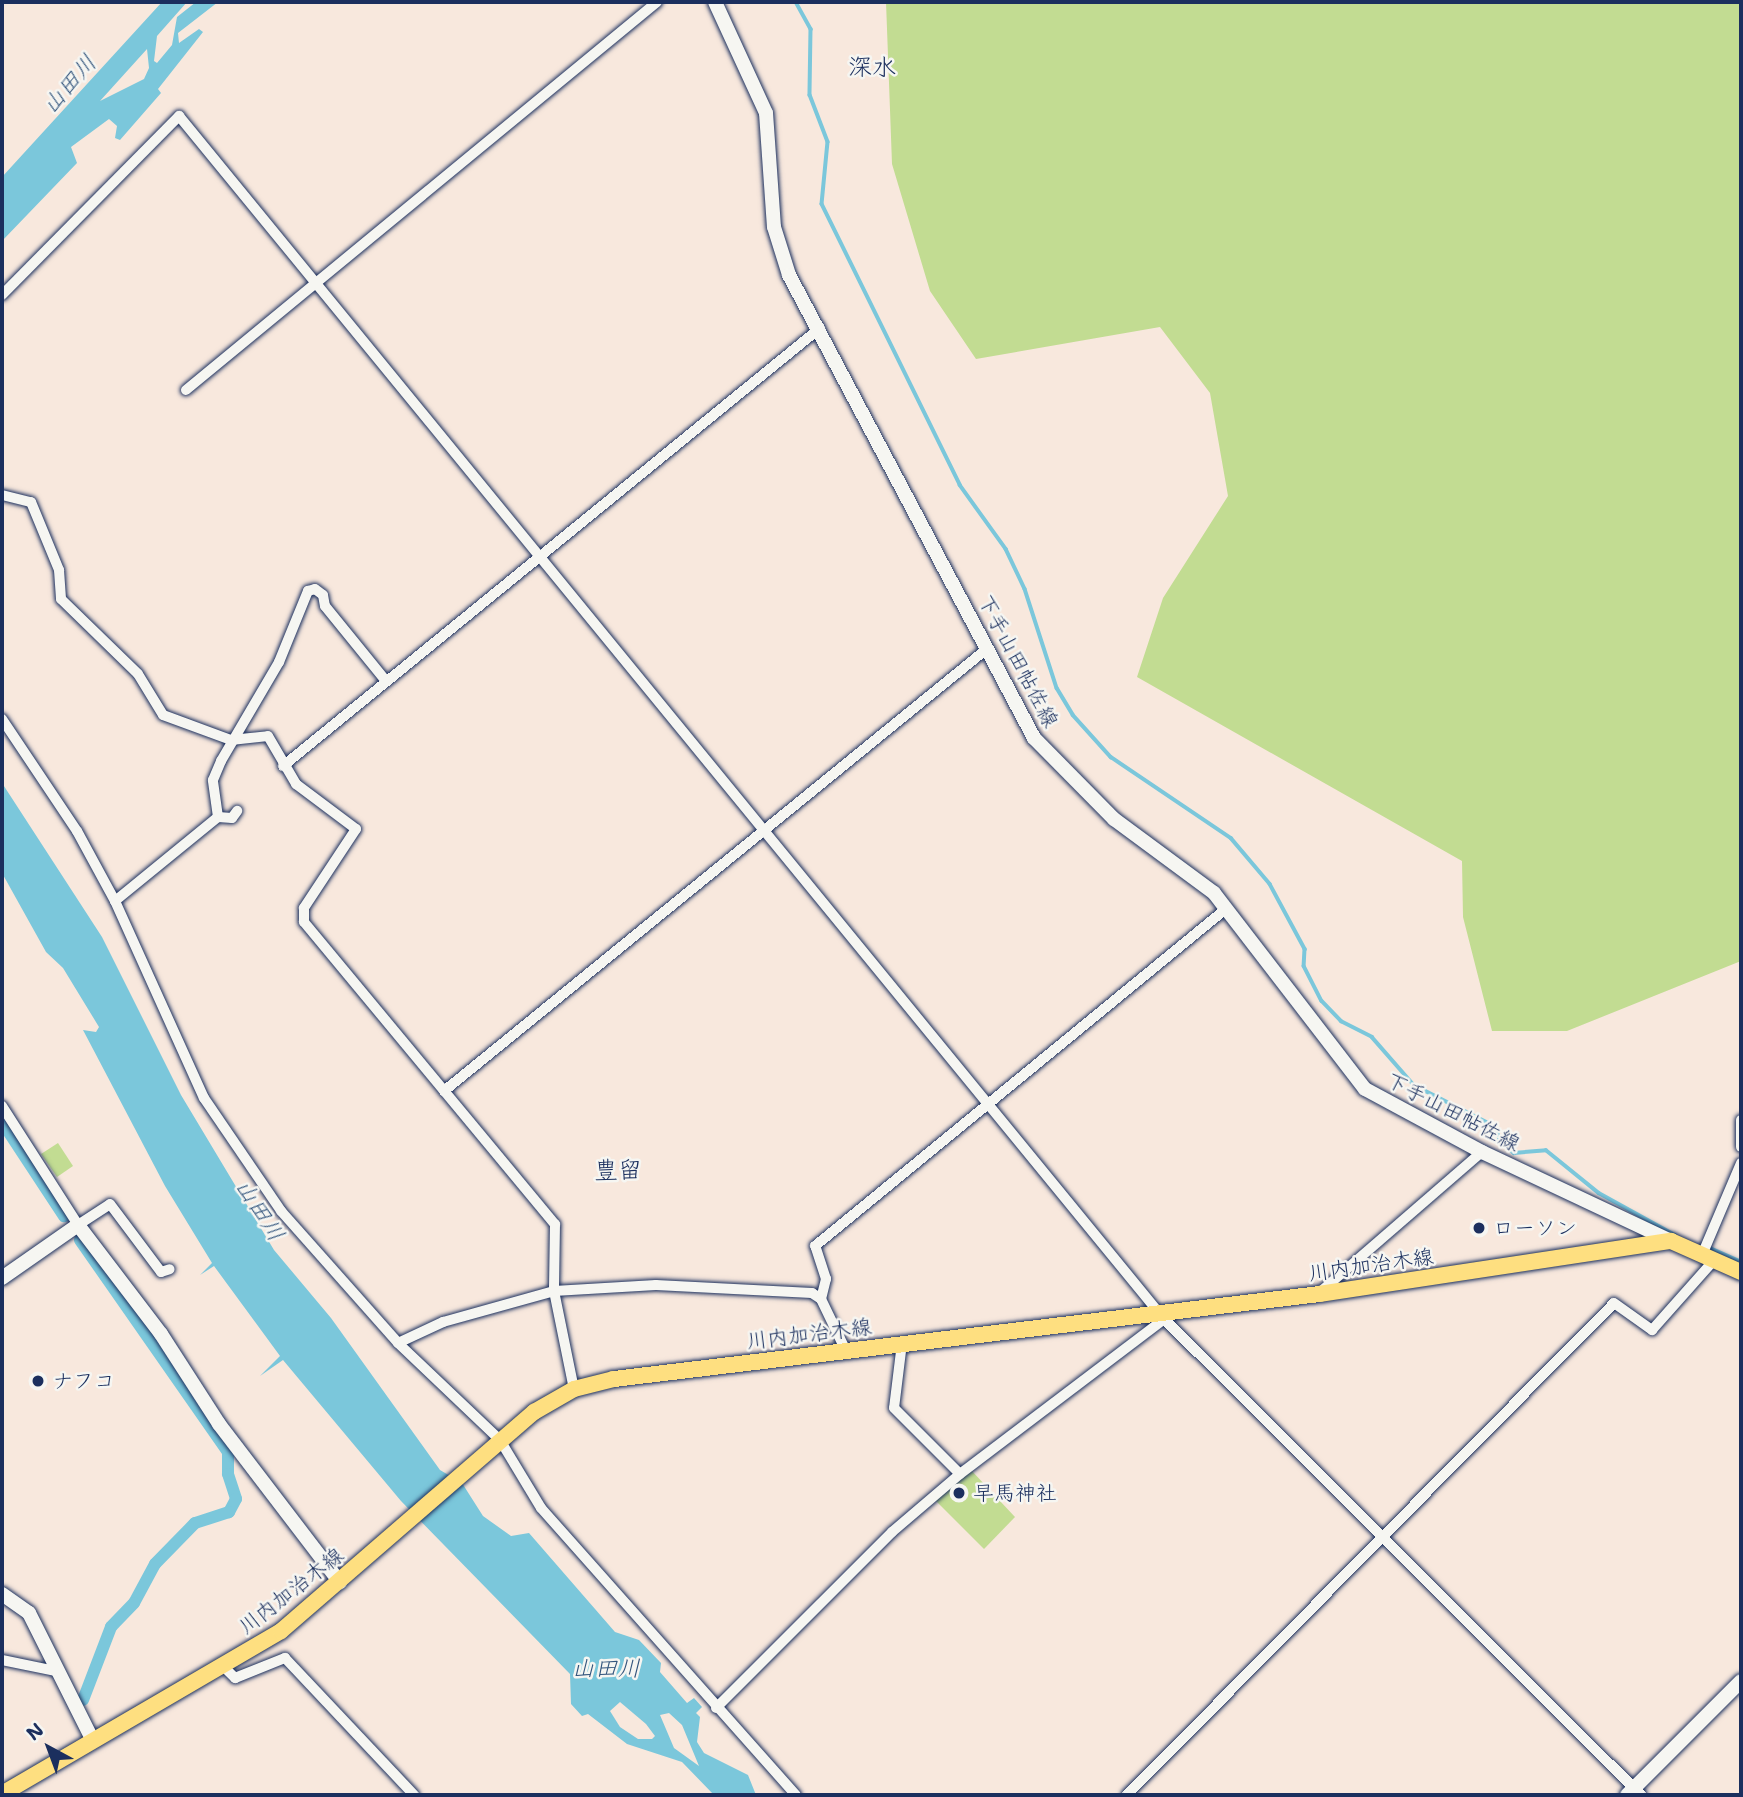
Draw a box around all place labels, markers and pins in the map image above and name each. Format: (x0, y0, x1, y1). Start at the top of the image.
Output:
place label: ローソン (1493, 1215, 1577, 1241)
marker: ローソン (1471, 1220, 1487, 1236)
place label: ナフコ (52, 1368, 115, 1394)
marker: ナフコ (30, 1373, 46, 1389)
place label: 早馬神社 (973, 1480, 1057, 1506)
marker: 早馬神社 (951, 1485, 967, 1501)

